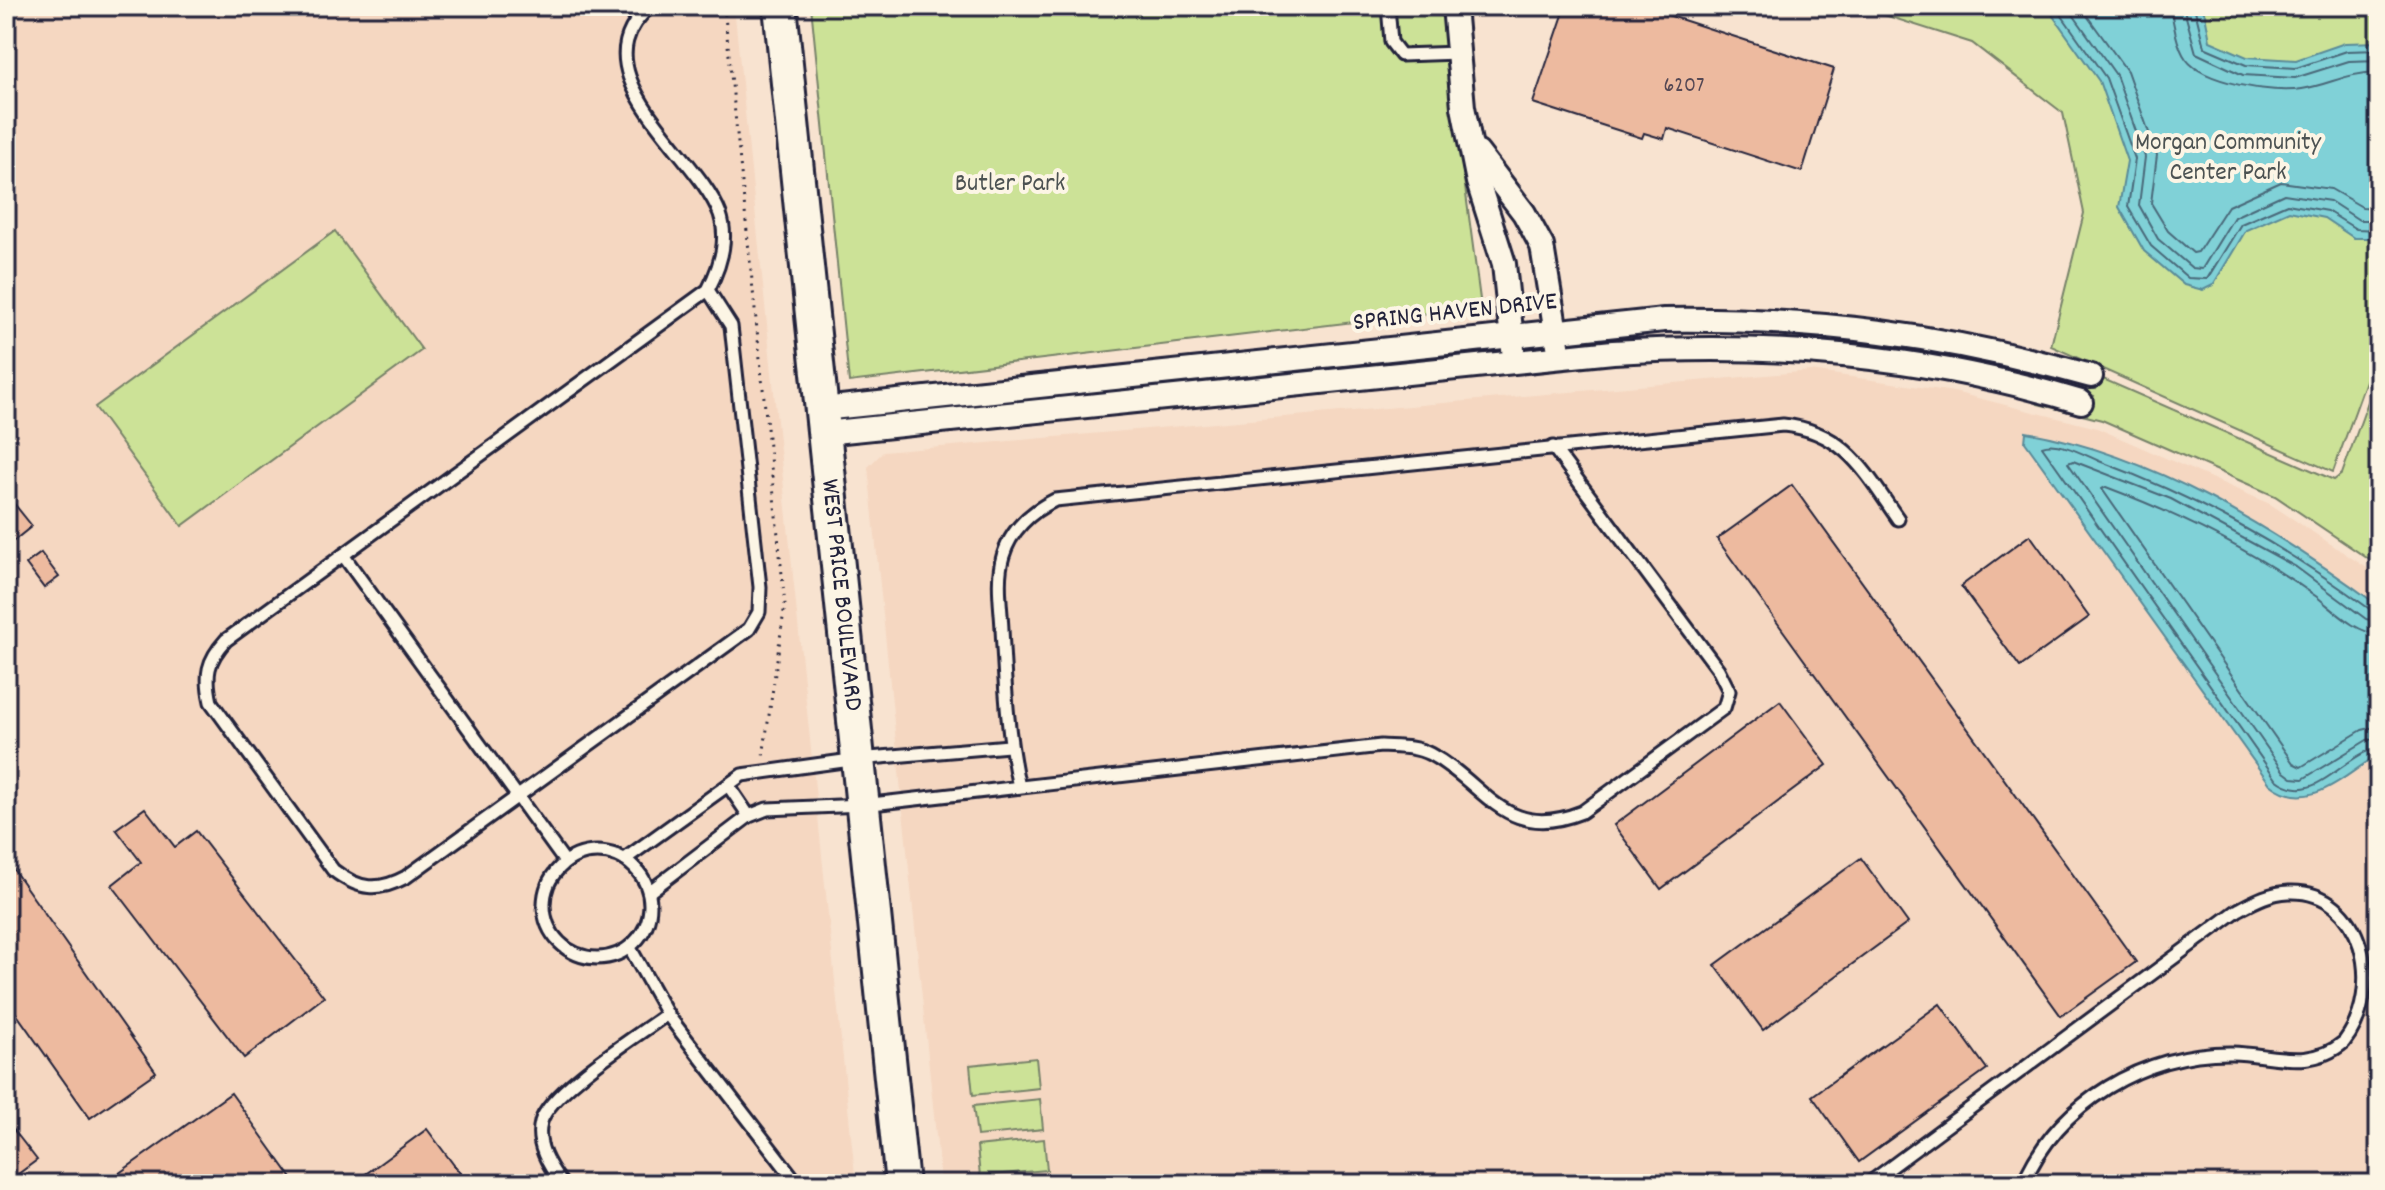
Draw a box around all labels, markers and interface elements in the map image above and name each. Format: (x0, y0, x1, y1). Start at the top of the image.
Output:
house number: 6207 (1664, 71, 1704, 102)
park label: Morgan Community Center Park (2135, 125, 2322, 192)
park label: Butler Park (955, 166, 1065, 203)
street label: SPRING HAVEN DRIVE (1351, 284, 1559, 342)
street label: WEST PRICE BOULEVARD (811, 477, 871, 713)

